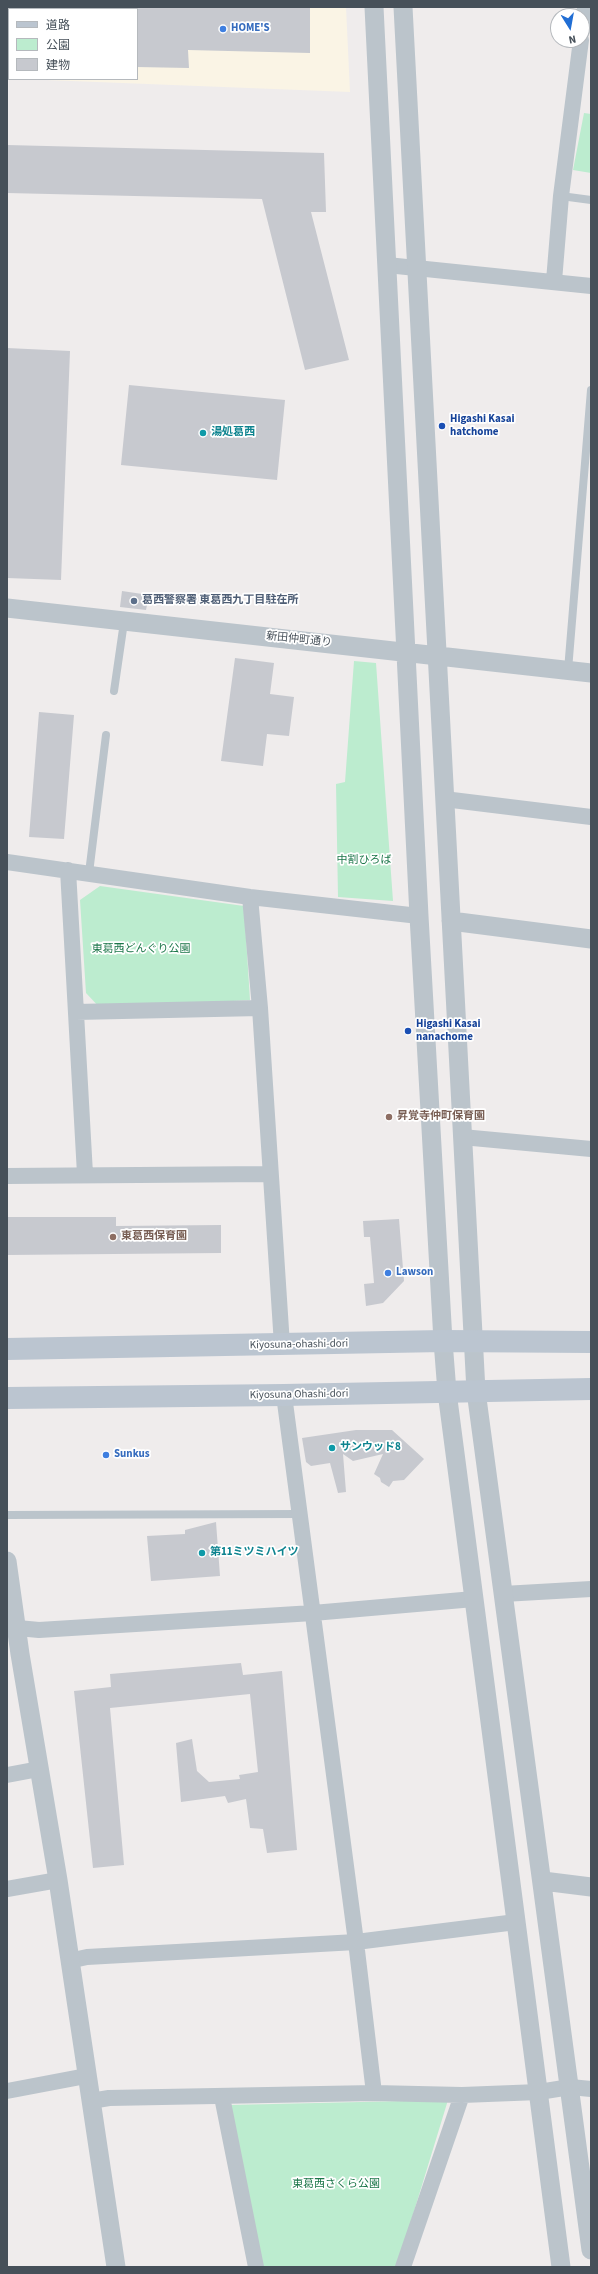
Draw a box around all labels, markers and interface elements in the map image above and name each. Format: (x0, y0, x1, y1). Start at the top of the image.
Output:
legend (8, 8, 138, 80)
north arrow (550, 8, 590, 48)
text: 道路 (46, 17, 70, 34)
place label: HOME'S (231, 22, 270, 36)
marker: HOME'S (218, 24, 228, 34)
text: N (567, 31, 577, 47)
text: 公園 (46, 37, 70, 54)
text: 建物 (46, 57, 70, 74)
place label: Higashi Kasai hatchome (450, 413, 515, 439)
marker: Higashi Kasai hatchome (437, 421, 447, 431)
place label: 湯処葛西 (211, 426, 255, 440)
marker: 湯処葛西 (198, 428, 208, 438)
place label: 葛西警察署 東葛西九丁目駐在所 (142, 594, 298, 608)
marker: 葛西警察署 東葛西九丁目駐在所 (129, 596, 139, 606)
street label: 新田仲町通り (265, 630, 333, 650)
park label: 中割ひろば (337, 854, 391, 868)
park label: 東葛西どんぐり公園 (92, 943, 190, 957)
place label: Higashi Kasai nanachome (416, 1018, 481, 1044)
marker: Higashi Kasai nanachome (403, 1026, 413, 1036)
place label: 昇覚寺仲町保育園 (397, 1110, 485, 1124)
marker: 昇覚寺仲町保育園 (384, 1112, 394, 1122)
place label: 東葛西保育園 (121, 1230, 187, 1244)
marker: 東葛西保育園 (108, 1232, 118, 1242)
place label: Lawson (396, 1266, 433, 1280)
marker: Lawson (383, 1268, 393, 1278)
street label: Kiyosuna-ohashi-dori (250, 1338, 348, 1352)
street label: Kiyosuna Ohashi-dori (250, 1388, 348, 1402)
place label: サンウッド8 (340, 1441, 401, 1455)
marker: サンウッド8 (327, 1443, 337, 1453)
place label: Sunkus (114, 1448, 150, 1462)
marker: Sunkus (101, 1450, 111, 1460)
place label: 第11ミツミハイツ (210, 1546, 299, 1560)
marker: 第11ミツミハイツ (197, 1548, 207, 1558)
park label: 東葛西さくら公園 (292, 2178, 380, 2192)

